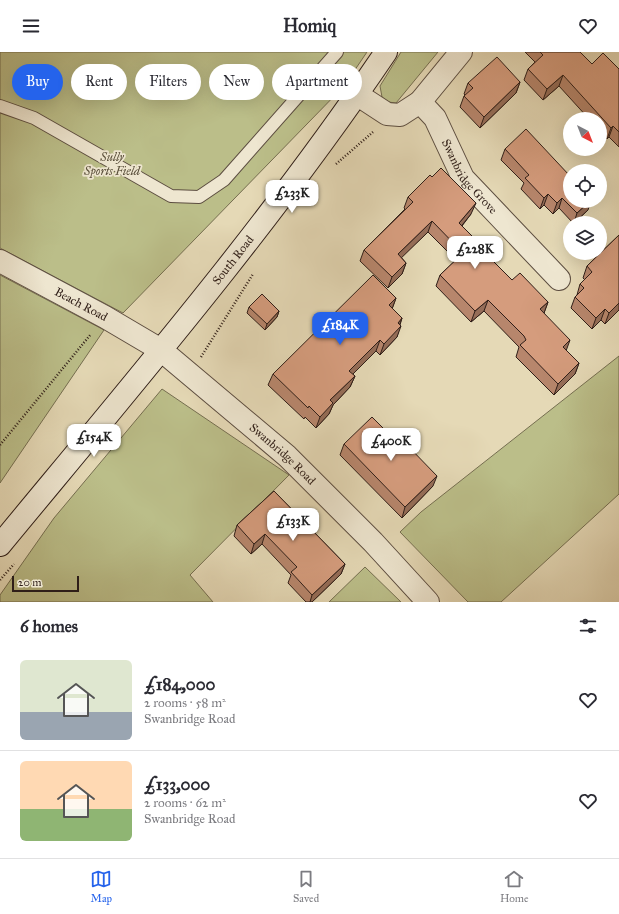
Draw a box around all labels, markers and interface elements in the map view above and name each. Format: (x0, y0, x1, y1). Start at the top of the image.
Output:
icon: menu (20, 15, 42, 37)
text: Homiq (283, 15, 336, 37)
icon: heart (577, 15, 599, 37)
chip: Buy (12, 64, 63, 100)
chip: Rent (71, 64, 127, 100)
chip: Filters (135, 64, 201, 100)
chip: New (209, 64, 264, 100)
chip: Apartment (272, 64, 362, 100)
north arrow (563, 112, 607, 156)
map controls (563, 112, 607, 260)
street label: Swanbridge Grove (439, 137, 500, 217)
park label: Sully Sports Field (83, 150, 141, 179)
button: locate (563, 164, 607, 208)
pin: £233K (264, 180, 320, 214)
text: £233K (274, 185, 310, 201)
button: layers (563, 216, 607, 260)
street label: South Road (209, 233, 257, 287)
pin: £228K (447, 236, 503, 270)
text: £228K (456, 241, 494, 257)
street label: Beach Road (52, 284, 110, 324)
pin: £184K (312, 312, 368, 346)
text: £184K (321, 317, 359, 333)
street label: Swanbridge Road (247, 420, 319, 488)
pin: £154K (66, 424, 122, 458)
pin: £400K (363, 428, 419, 462)
text: £154K (76, 429, 112, 445)
text: £400K (371, 433, 411, 449)
pin: £133K (265, 508, 321, 542)
text: £133K (276, 513, 310, 529)
scale bar (12, 574, 79, 593)
text: 20 m (18, 576, 41, 589)
icon: filters (577, 615, 599, 637)
text: 6 homes (20, 616, 78, 637)
text: £184,000 (144, 674, 216, 695)
icon: home (52, 676, 100, 724)
icon: heart (577, 689, 599, 711)
text: 2 rooms · 58 m² (144, 695, 226, 711)
text: Swanbridge Road (144, 711, 236, 727)
text: £133,000 (144, 774, 210, 795)
icon: home (52, 777, 100, 825)
icon: heart (577, 790, 599, 812)
text: 2 rooms · 62 m² (144, 795, 226, 811)
text: Swanbridge Road (144, 811, 236, 827)
tab: Map (90, 868, 112, 905)
tab: Saved (293, 868, 319, 905)
tab: Home (500, 868, 529, 905)

